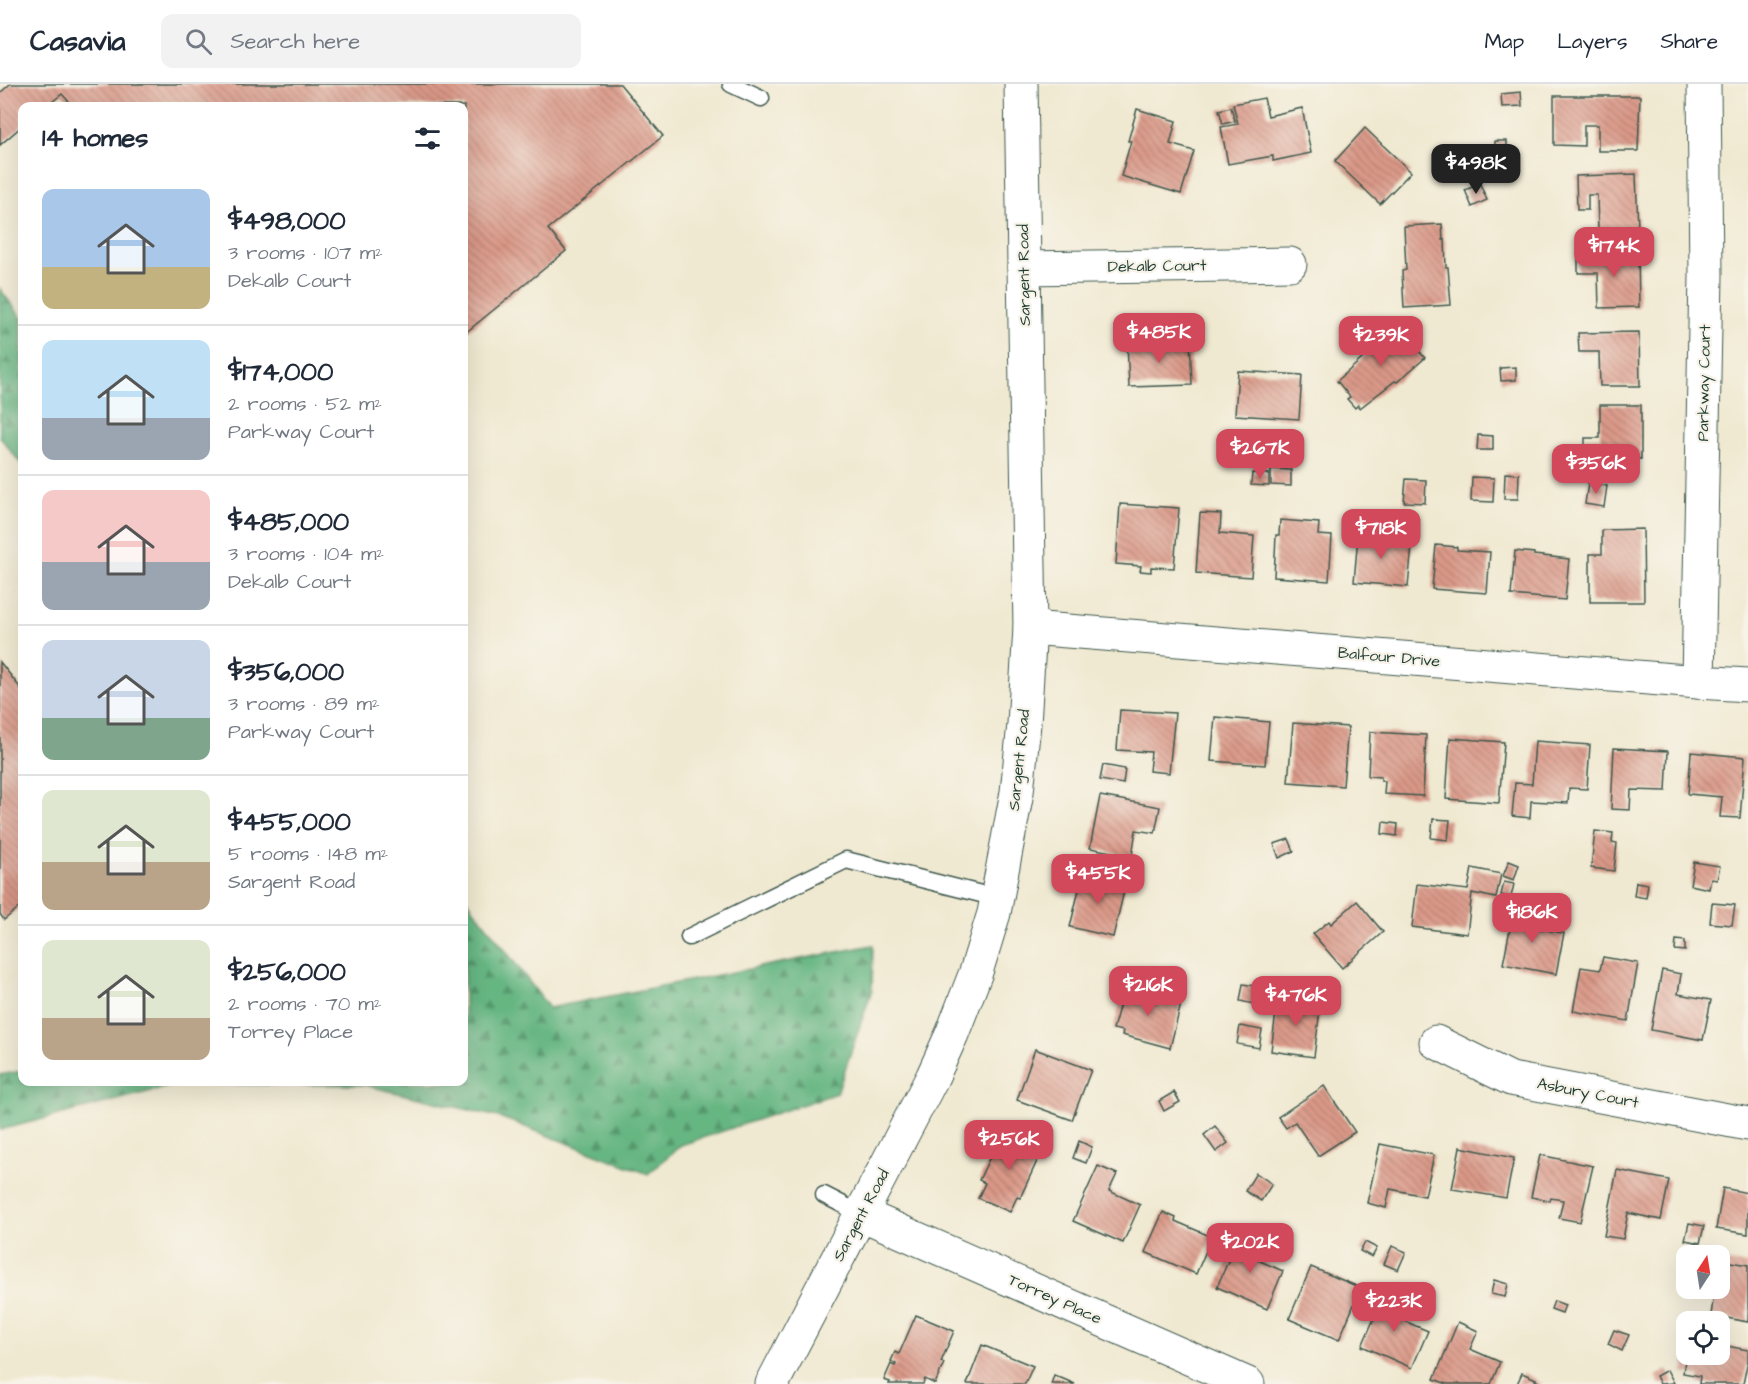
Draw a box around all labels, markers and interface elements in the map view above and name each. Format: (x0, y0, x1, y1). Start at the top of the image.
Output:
search box (161, 14, 581, 68)
text: Casavia (30, 22, 125, 61)
icon: search (182, 25, 215, 58)
text: Search here (230, 26, 360, 57)
text: Map (1484, 27, 1524, 56)
text: Layers (1557, 27, 1627, 56)
text: Share (1660, 27, 1718, 56)
text: 14 homes (42, 120, 148, 156)
icon: filters (411, 122, 444, 155)
pin: $498K (1434, 144, 1518, 195)
text: $498K (1445, 149, 1507, 177)
text: $498,000 (228, 203, 346, 239)
icon: home (90, 213, 162, 285)
street label: Sargent Road (1012, 224, 1037, 326)
pin: $174K (1572, 227, 1656, 278)
text: $174K (1588, 232, 1640, 260)
text: 3 rooms · 107 m² (228, 239, 383, 267)
street label: Dekalb Court (1107, 254, 1207, 278)
text: Dekalb Court (228, 267, 351, 295)
pin: $485K (1117, 313, 1201, 364)
pin: $239K (1339, 316, 1423, 367)
text: $485K (1127, 318, 1191, 346)
text: $239K (1353, 321, 1409, 349)
street label: Parkway Court (1692, 324, 1717, 442)
text: $174,000 (228, 354, 333, 390)
icon: home (90, 364, 162, 436)
text: 2 rooms · 52 m² (228, 390, 382, 418)
text: Parkway Court (228, 418, 374, 446)
pin: $267K (1218, 429, 1302, 480)
text: $267K (1230, 434, 1290, 462)
pin: $356K (1554, 444, 1638, 495)
text: $356K (1566, 449, 1626, 477)
text: $485,000 (228, 504, 349, 540)
pin: $718K (1339, 509, 1423, 560)
icon: home (90, 514, 162, 586)
text: $718K (1355, 514, 1407, 542)
text: 3 rooms · 104 m² (228, 540, 384, 568)
text: Dekalb Court (228, 568, 351, 596)
street label: Balfour Drive (1337, 642, 1441, 672)
text: $356,000 (228, 654, 344, 690)
icon: home (90, 664, 162, 736)
text: 3 rooms · 89 m² (228, 690, 380, 718)
street label: Sargent Road (1003, 708, 1036, 812)
text: Parkway Court (228, 718, 374, 746)
text: $455,000 (228, 804, 351, 840)
icon: home (90, 814, 162, 886)
text: 5 rooms · 148 m² (228, 840, 388, 868)
pin: $455K (1056, 854, 1140, 905)
text: $455K (1065, 859, 1131, 887)
text: Sargent Road (228, 868, 355, 896)
pin: $186K (1490, 893, 1574, 944)
text: $186K (1506, 898, 1558, 926)
text: $256,000 (228, 954, 346, 990)
icon: home (90, 964, 162, 1036)
pin: $216K (1106, 966, 1190, 1017)
text: $216K (1123, 971, 1173, 999)
pin: $476K (1254, 976, 1338, 1027)
text: $476K (1265, 981, 1327, 1009)
text: 2 rooms · 70 m² (228, 990, 381, 1018)
text: Torrey Place (228, 1018, 353, 1046)
street label: Asbury Court (1535, 1072, 1641, 1115)
pin: $256K (967, 1120, 1051, 1171)
text: $256K (978, 1125, 1040, 1153)
street label: Sargent Road (827, 1165, 895, 1266)
pin: $202K (1208, 1223, 1292, 1274)
text: $202K (1221, 1228, 1279, 1256)
north arrow (1676, 1245, 1730, 1299)
map controls (1676, 1245, 1730, 1365)
street label: Torrey Place (1004, 1269, 1106, 1330)
pin: $223K (1352, 1282, 1436, 1333)
text: $223K (1366, 1287, 1422, 1315)
button: locate (1676, 1311, 1730, 1365)

